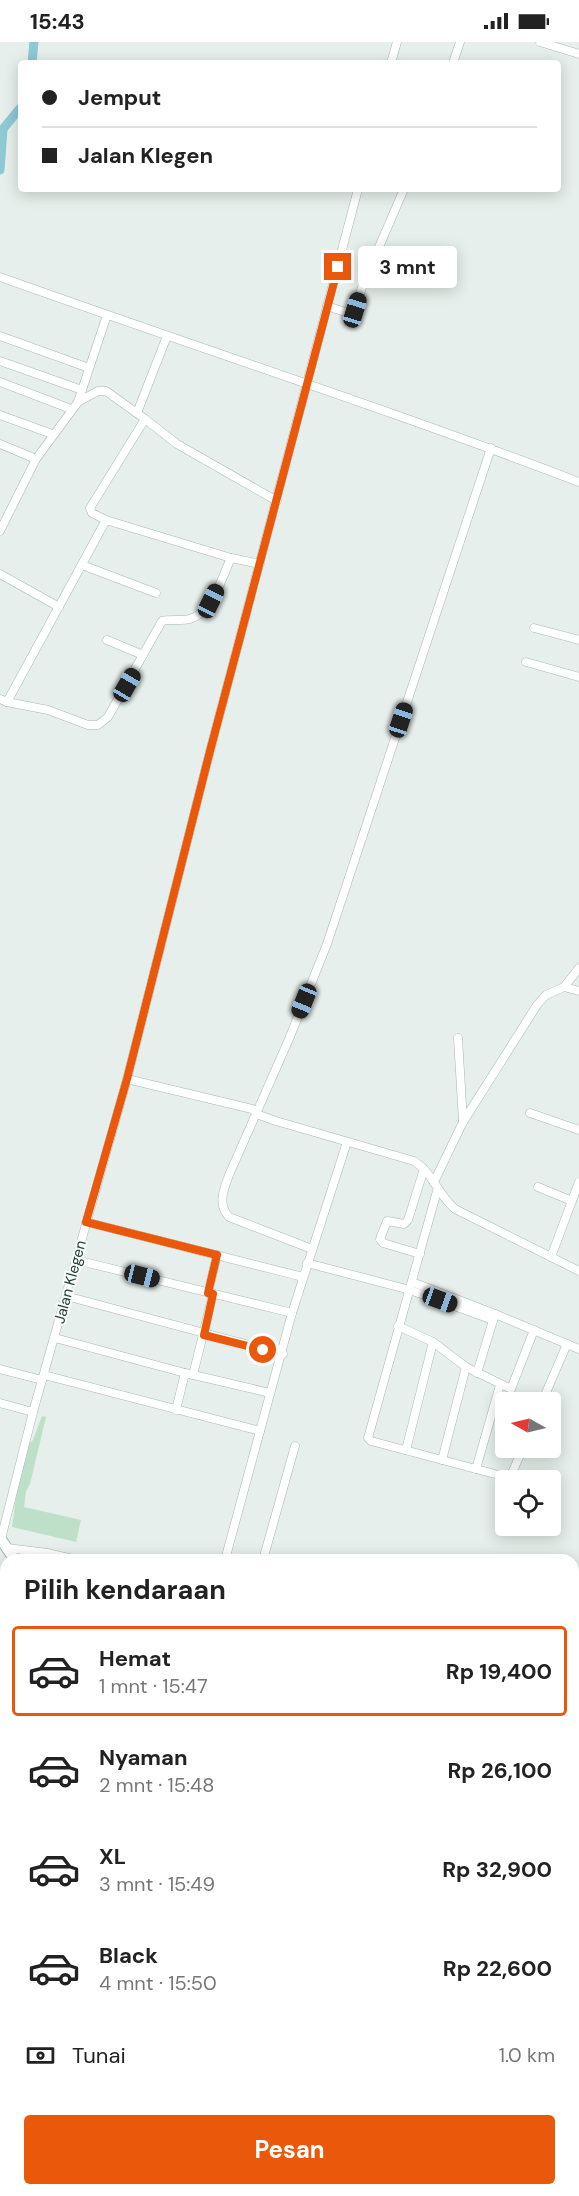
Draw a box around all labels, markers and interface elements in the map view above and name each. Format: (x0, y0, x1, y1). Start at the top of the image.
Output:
text: 15:43 (30, 7, 85, 36)
text: Jemput (78, 83, 161, 112)
text: Jalan Klegen (78, 141, 213, 170)
callout: 3 mnt (359, 246, 458, 288)
route end (324, 253, 351, 280)
text: 3 mnt (379, 254, 436, 280)
car (341, 290, 369, 330)
car (195, 581, 227, 621)
car (110, 665, 144, 705)
car (387, 700, 415, 740)
car (289, 981, 319, 1021)
street label: Jalan Klegen (49, 1238, 91, 1326)
car (122, 1263, 162, 1289)
car (420, 1285, 460, 1315)
route start (249, 1336, 276, 1363)
north arrow (495, 1392, 561, 1458)
map controls (495, 1392, 561, 1536)
button: locate (495, 1470, 561, 1536)
text: Pilih kendaraan (24, 1572, 226, 1607)
icon: car (27, 1644, 81, 1698)
text: Hemat (99, 1644, 171, 1673)
text: Rp 19,400 (446, 1657, 552, 1686)
text: 1 mnt · 15:47 (99, 1673, 208, 1699)
icon: car (27, 1743, 81, 1797)
text: Nyaman (99, 1743, 188, 1772)
text: Rp 26,100 (447, 1756, 552, 1785)
text: 2 mnt · 15:48 (99, 1772, 214, 1798)
icon: car (27, 1842, 81, 1896)
text: XL (99, 1842, 126, 1871)
text: Rp 32,900 (442, 1855, 552, 1884)
text: 3 mnt · 15:49 (99, 1871, 215, 1897)
icon: car (27, 1941, 81, 1995)
text: Black (99, 1941, 158, 1970)
text: Rp 22,600 (443, 1954, 552, 1983)
text: 4 mnt · 15:50 (99, 1970, 217, 1996)
icon: cash (24, 2039, 57, 2072)
text: Tunai (72, 2041, 126, 2070)
text: 1.0 km (499, 2042, 555, 2068)
button: Pesan (24, 2115, 555, 2184)

